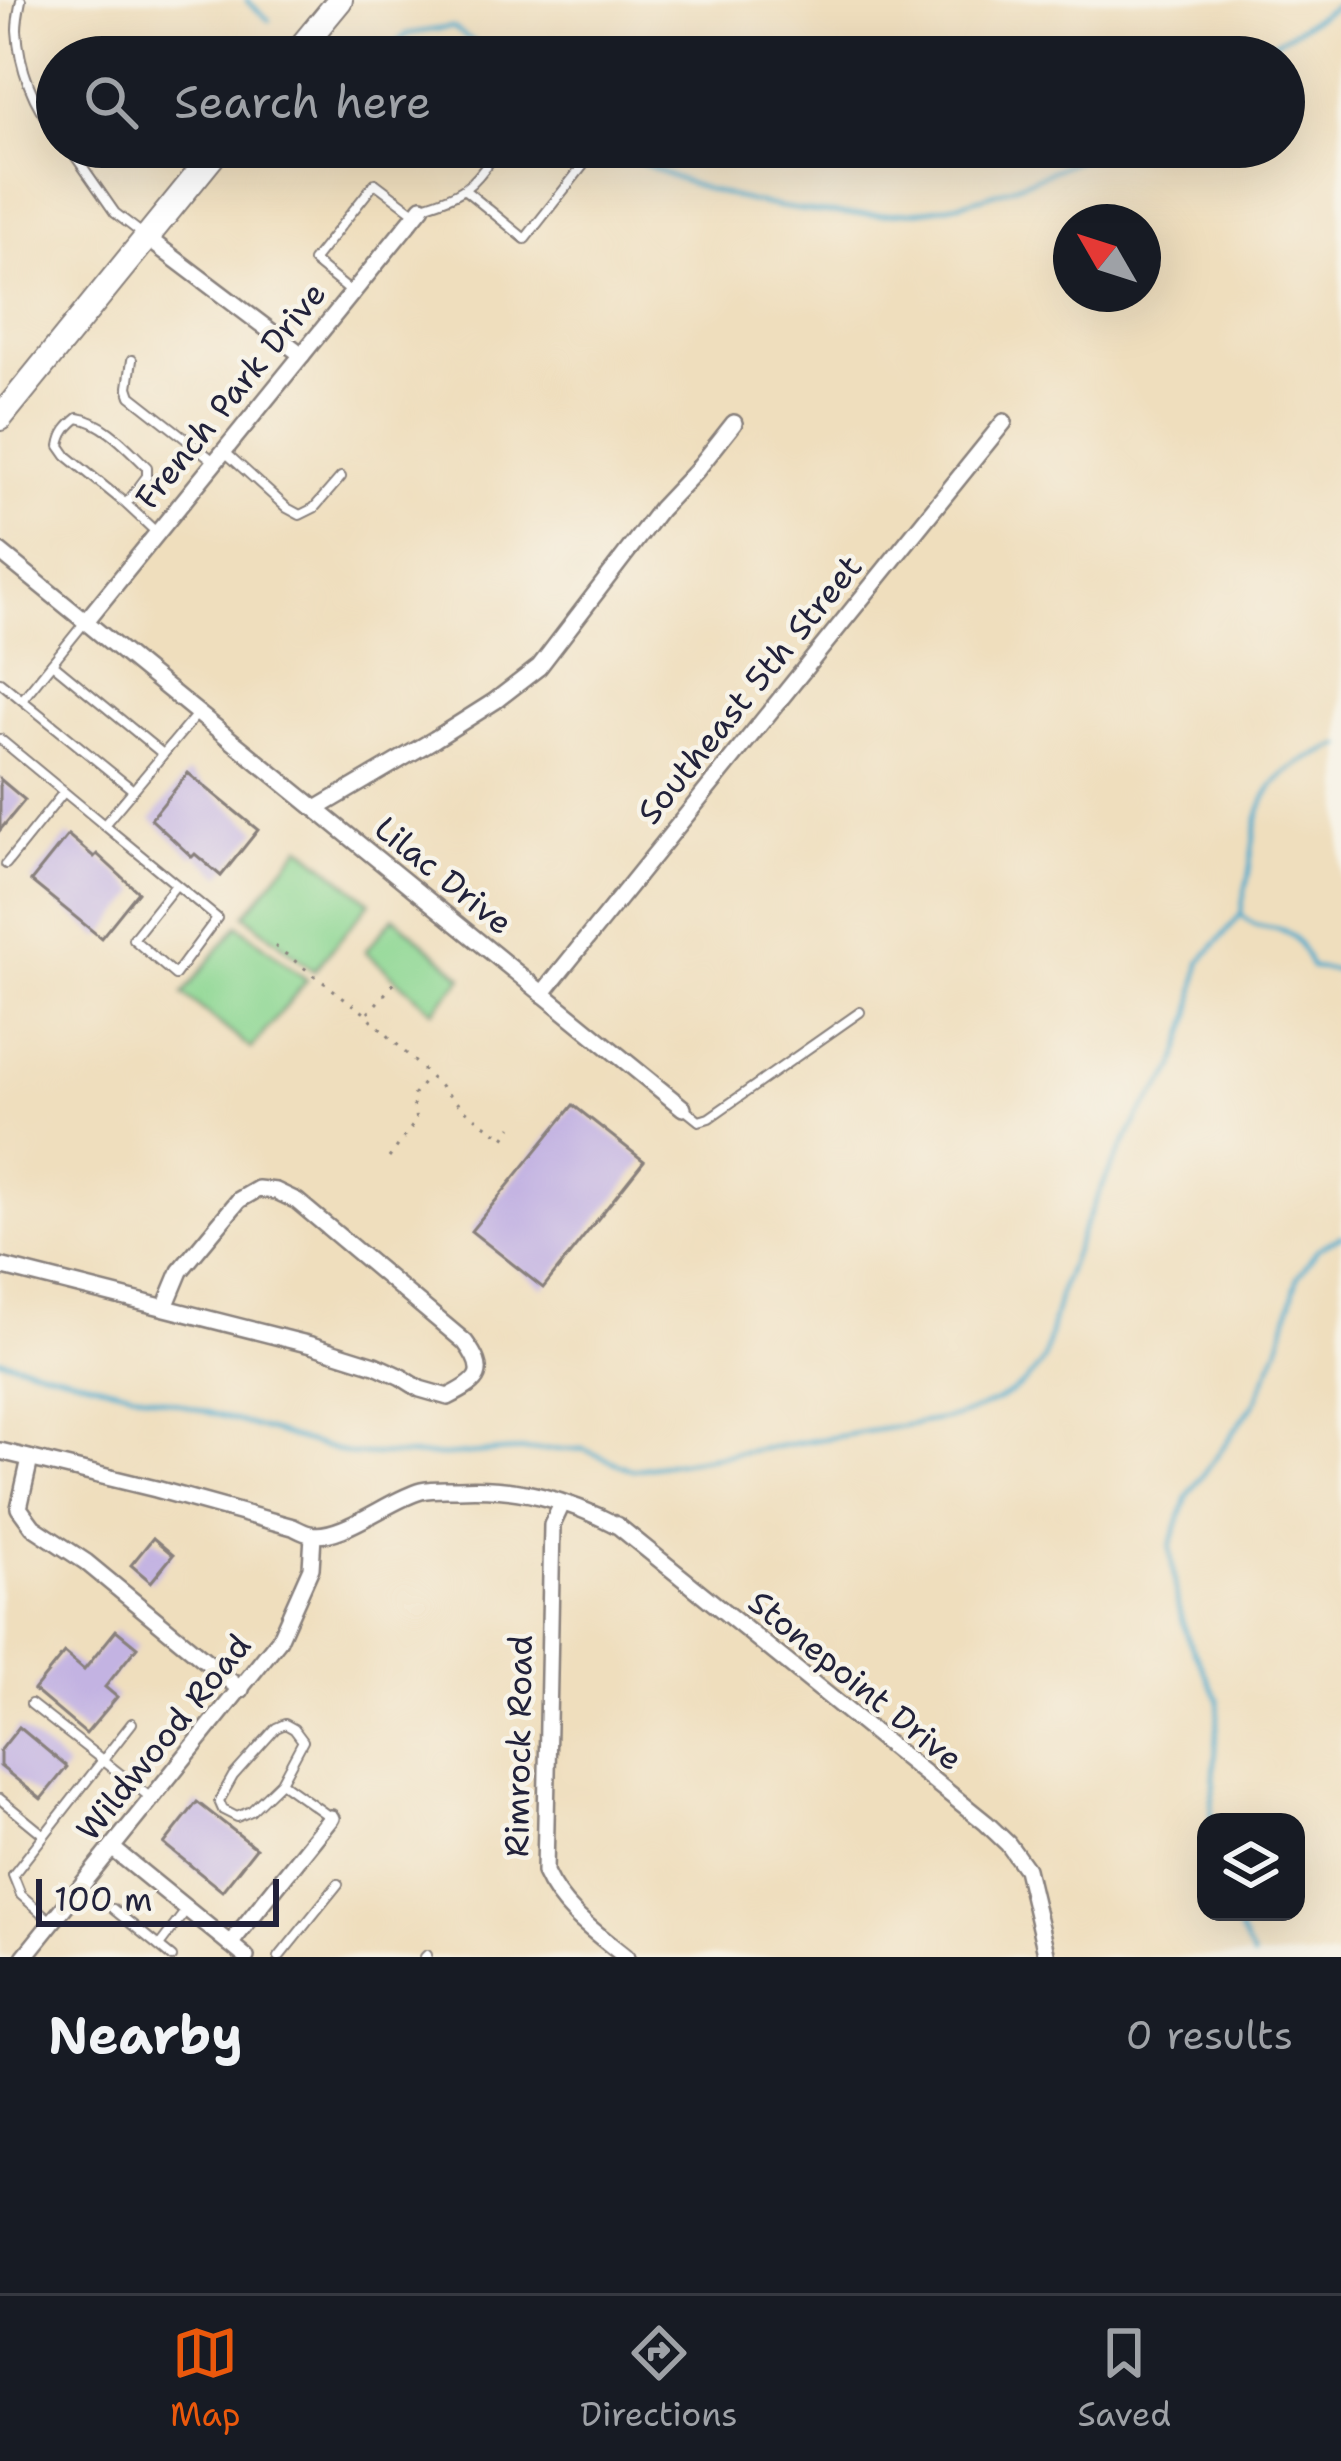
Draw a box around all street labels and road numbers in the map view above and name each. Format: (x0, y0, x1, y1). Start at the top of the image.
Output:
street label: French Park Drive (125, 272, 336, 518)
street label: Southeast 5th Street (627, 545, 872, 833)
street label: Lilac Drive (365, 806, 522, 945)
street label: Stonepoint Drive (739, 1580, 972, 1781)
street label: Wildwood Road (66, 1624, 261, 1850)
street label: Rimrock Road (494, 1634, 543, 1858)

